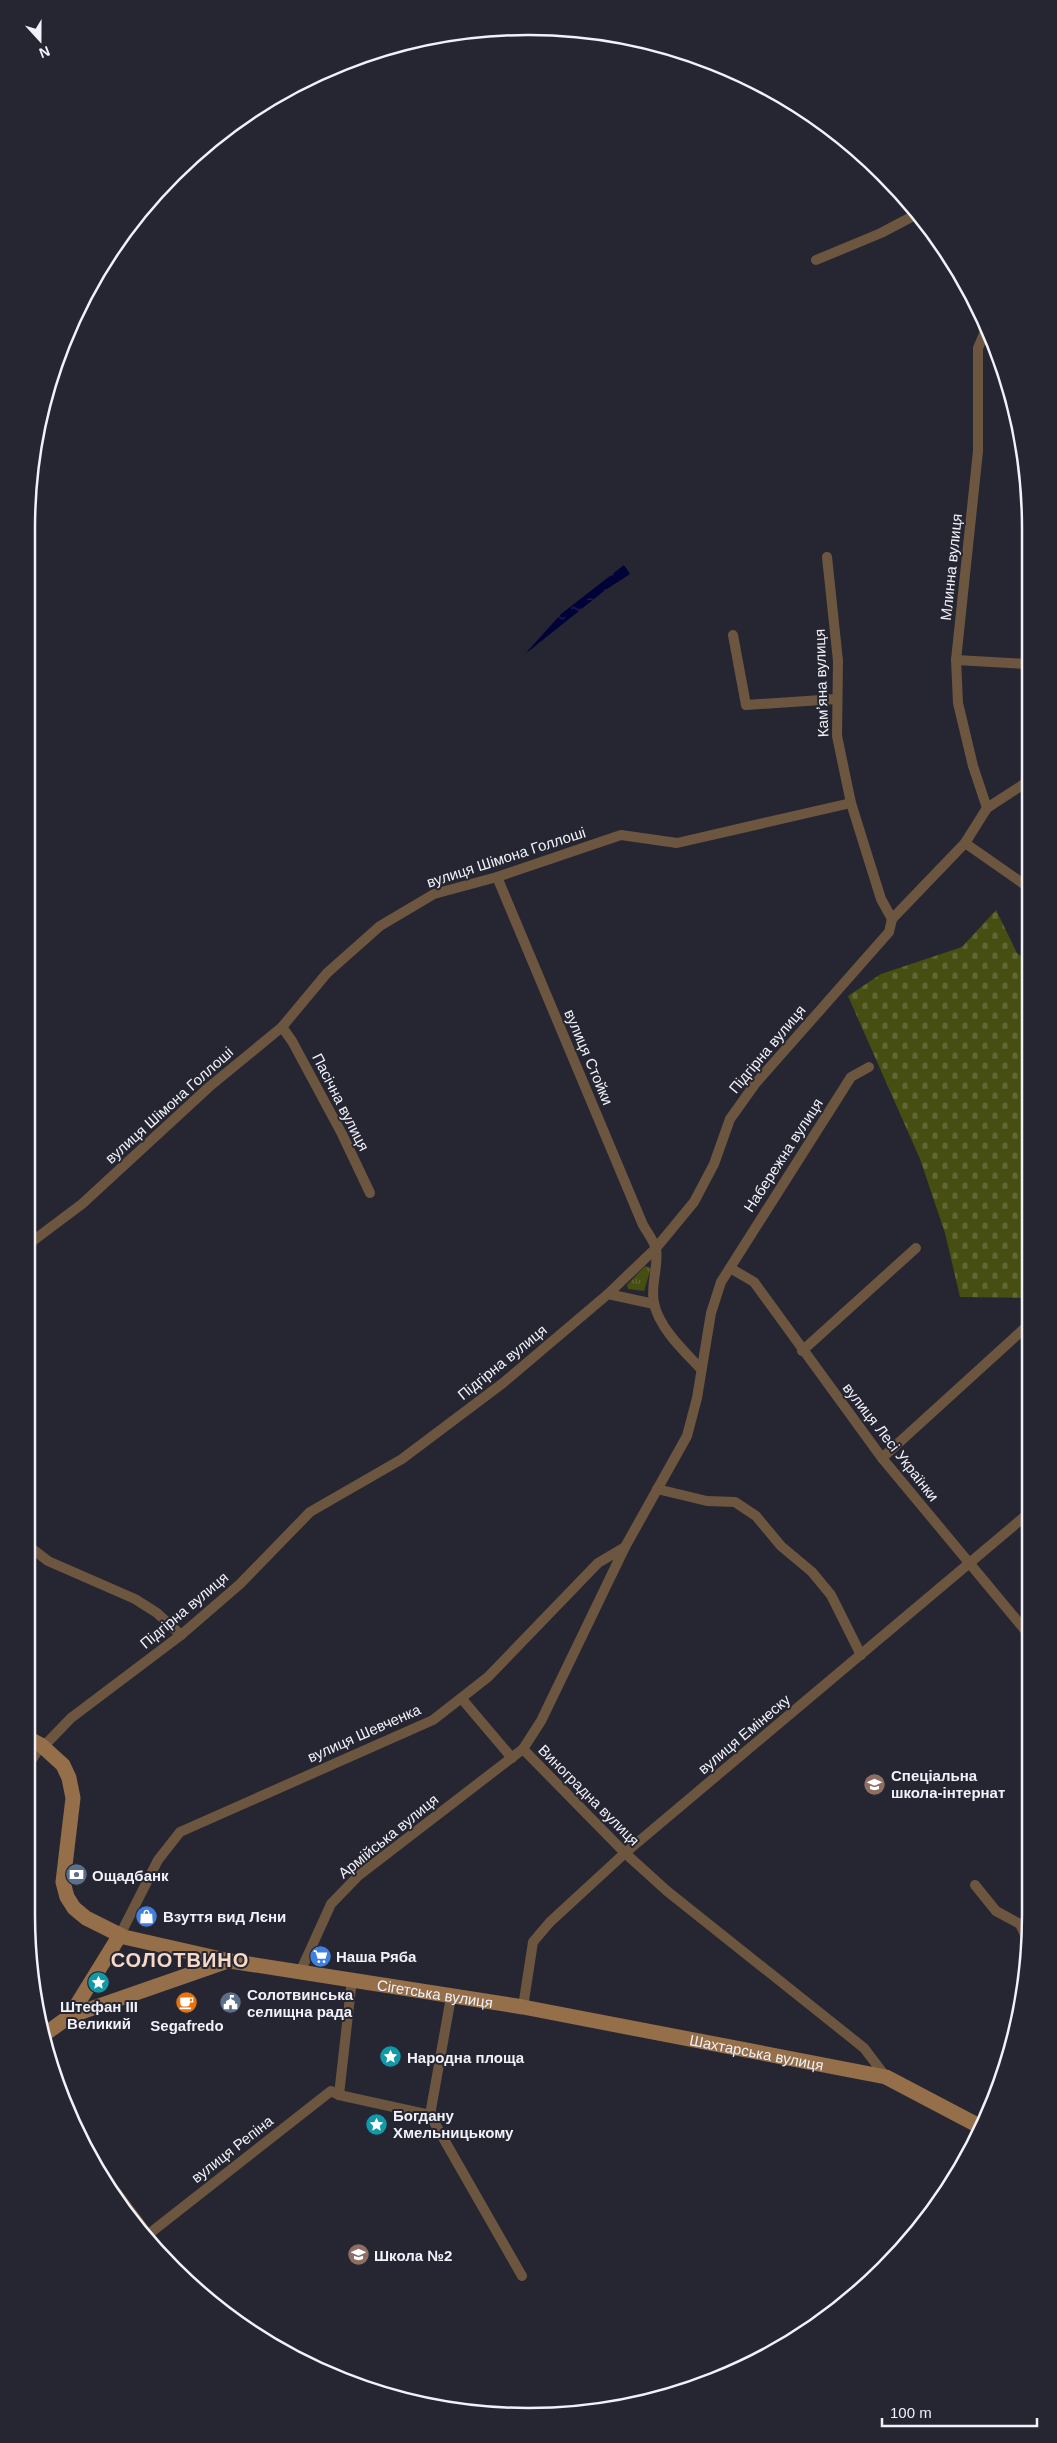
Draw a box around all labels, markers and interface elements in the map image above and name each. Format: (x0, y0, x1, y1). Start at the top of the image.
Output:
north arrow (15, 15, 65, 65)
text: N (37, 43, 52, 61)
street label: Млинна вулиця (937, 513, 965, 621)
street label: Камʼяна вулиця (811, 629, 831, 737)
street label: вулиця Шімона Голлоші (424, 823, 588, 891)
street label: Підгірна вулиця (725, 1002, 809, 1096)
street label: вулиця Стойки (561, 1007, 617, 1107)
street label: вулиця Шімона Голлоші (102, 1043, 236, 1167)
street label: Пасічна вулиця (309, 1050, 373, 1154)
street label: Набережна вулиця (740, 1095, 826, 1215)
street label: Підгірна вулиця (454, 1321, 550, 1403)
street label: вулиця Лесі Українки (840, 1379, 942, 1505)
street label: Підгірна вулиця (137, 1568, 231, 1652)
street label: вулиця Емінеску (695, 1690, 794, 1777)
street label: вулиця Шевченка (305, 1700, 424, 1766)
street label: Виноградна вулиця (535, 1741, 643, 1849)
place label: Спеціальна школа-інтернат (891, 1767, 1005, 1801)
school or university icon: Спеціальна школа-інтернат (863, 1772, 887, 1796)
street label: Армійська вулиця (335, 1790, 441, 1882)
bank icon: Ощадбанк (64, 1863, 88, 1887)
place label: Ощадбанк (92, 1867, 169, 1884)
shop icon: Взуття вид Лєни (135, 1904, 159, 1928)
place label: Взуття вид Лєни (163, 1908, 286, 1925)
supermarket icon: Наша Ряба (308, 1944, 332, 1968)
place label: Наша Ряба (336, 1948, 417, 1965)
district label: СОЛОТВИНО (111, 1949, 249, 1971)
place icon: Штефан III Великий (87, 1971, 111, 1995)
street label: Сігетська вулиця (376, 1976, 494, 2011)
place label: Солотвинська селищна рада (247, 1986, 354, 2020)
cafe icon: Segafredo (175, 1990, 199, 2014)
public building icon: Солотвинська селищна рада (219, 1991, 243, 2015)
place label: Штефан III Великий (60, 1998, 138, 2032)
place label: Segafredo (150, 2017, 224, 2034)
street label: Шахтарська вулиця (688, 2031, 825, 2073)
place icon: Народна площа (379, 2045, 403, 2069)
place label: Народна площа (407, 2049, 525, 2066)
place label: Богдану Хмельницькому (393, 2107, 514, 2141)
street label: вулиця Репіна (188, 2112, 277, 2186)
place icon: Богдану Хмельницькому (365, 2112, 389, 2136)
school or university icon: Школа №2 (346, 2243, 370, 2267)
place label: Школа №2 (374, 2247, 452, 2264)
scale bar (882, 2396, 1037, 2428)
text: 100 m (890, 2404, 932, 2421)

